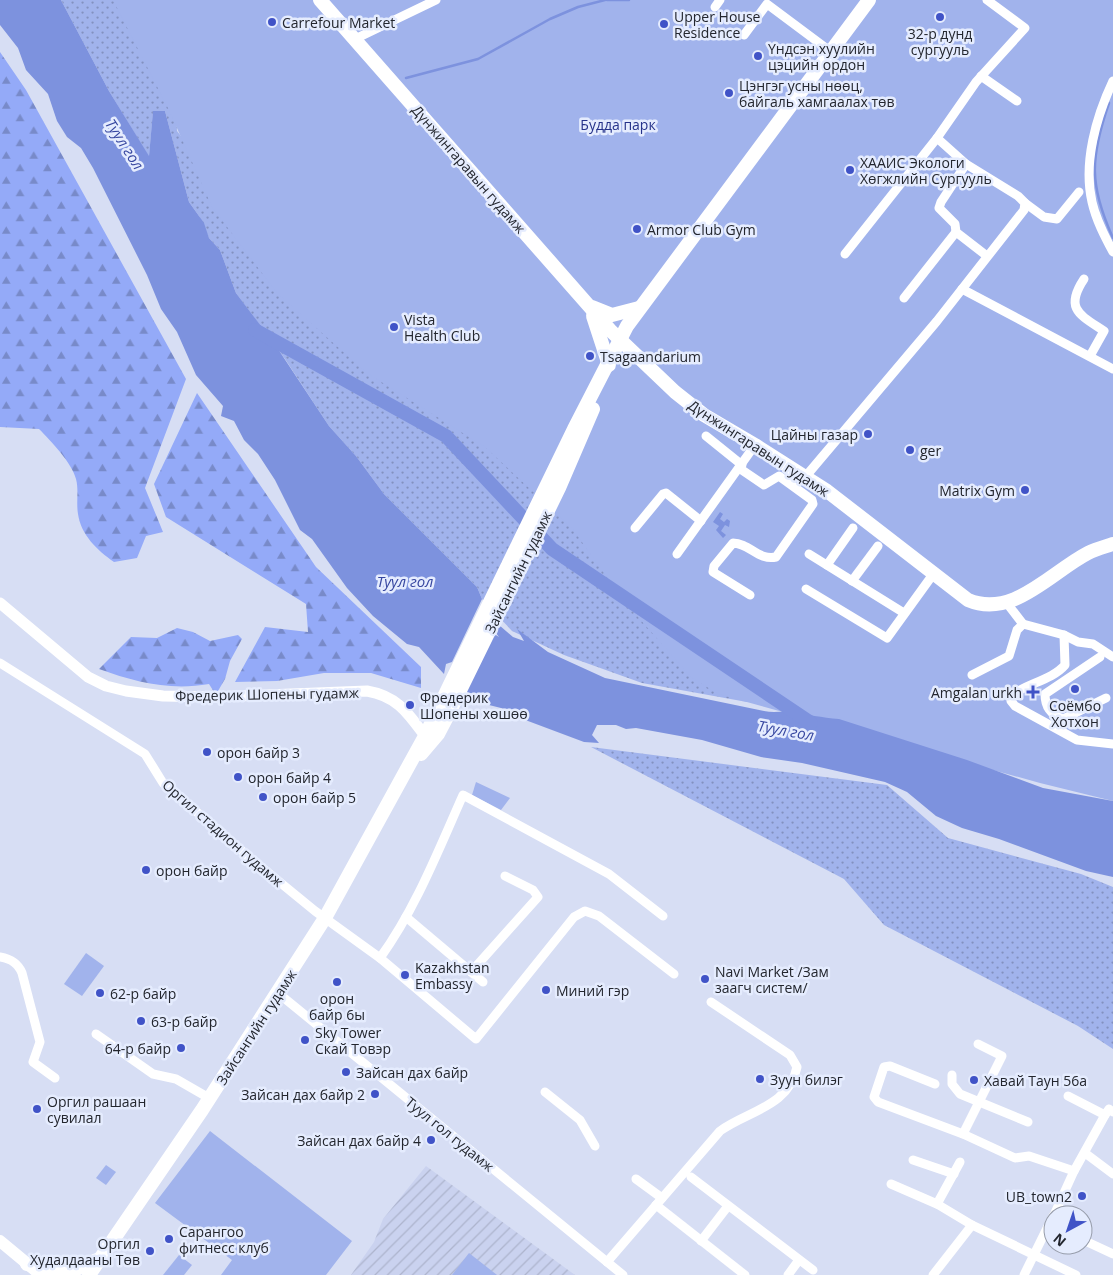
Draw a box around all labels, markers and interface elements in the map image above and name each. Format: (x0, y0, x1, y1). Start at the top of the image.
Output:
place label: Upper House Residence (674, 7, 761, 42)
marker: 32-р дунд сургууль (934, 11, 946, 23)
place label: Carrefour Market (282, 13, 395, 32)
marker: Carrefour Market (266, 16, 278, 28)
marker: Upper House Residence (658, 18, 670, 30)
place label: 32-р дунд сургууль (908, 24, 972, 59)
place label: Үндсэн хуулийн цэцийн ордон (768, 39, 875, 74)
marker: Үндсэн хуулийн цэцийн ордон (752, 50, 764, 62)
place label: Цэнгэг усны нөөц, байгаль хамгаалах төв (739, 76, 895, 111)
marker: Цэнгэг усны нөөц, байгаль хамгаалах төв (723, 87, 735, 99)
street label: Дүнжингаравын гудамж (408, 101, 531, 238)
water label: Туул гол (101, 115, 149, 173)
park label: Будда парк (580, 115, 656, 134)
place label: ХААИС Экологи Хөгжлийн Сургууль (860, 153, 992, 188)
marker: ХААИС Экологи Хөгжлийн Сургууль (844, 164, 856, 176)
place label: Armor Club Gym (647, 220, 756, 239)
marker: Armor Club Gym (631, 223, 643, 235)
place label: Vista Health Club (404, 310, 480, 345)
marker: Vista Health Club (388, 321, 400, 333)
place label: Tsagaandarium (600, 347, 701, 366)
marker: Tsagaandarium (584, 350, 596, 362)
street label: Дүнжингаравын гудамж (685, 395, 834, 501)
place label: Цайны газар (771, 425, 858, 444)
marker: Цайны газар (862, 428, 874, 440)
place label: ger (920, 441, 941, 460)
marker: ger (904, 444, 916, 456)
place label: Matrix Gym (939, 481, 1015, 500)
marker: Matrix Gym (1019, 484, 1031, 496)
street label: Зайсангийн гудамж (480, 507, 556, 636)
water label: Туул гол (377, 571, 433, 591)
street label: Фредерик Шопены гудамж (175, 683, 360, 705)
place label: Amgalan urkh (931, 683, 1022, 702)
marker: Соёмбо Хотхон (1069, 683, 1081, 695)
marker: Amgalan urkh (1026, 685, 1040, 699)
place label: Фредерик Шопены хөшөө (420, 688, 528, 723)
place label: Соёмбо Хотхон (1049, 696, 1101, 731)
marker: Фредерик Шопены хөшөө (404, 699, 416, 711)
water label: Туул гол (756, 715, 816, 745)
place label: орон байр 3 (217, 743, 300, 762)
marker: орон байр 3 (201, 746, 213, 758)
place label: орон байр 4 (248, 768, 331, 787)
marker: орон байр 4 (232, 771, 244, 783)
street label: Оргил стадион гудамж (158, 775, 288, 891)
place label: орон байр 5 (273, 788, 356, 807)
marker: орон байр 5 (257, 791, 269, 803)
place label: орон байр (156, 861, 227, 880)
marker: орон байр (140, 864, 152, 876)
place label: Kazakhstan Embassy (415, 958, 490, 993)
place label: Navi Market /Зам заагч систем/ (715, 962, 829, 997)
street label: Зайсангийн гудамж (212, 965, 301, 1088)
marker: Kazakhstan Embassy (399, 969, 411, 981)
marker: Navi Market /Зам заагч систем/ (699, 973, 711, 985)
marker: орон байр 6ы (331, 976, 343, 988)
place label: Миний гэр (556, 981, 629, 1000)
place label: 62-р байр (110, 984, 176, 1003)
marker: Миний гэр (540, 984, 552, 996)
marker: 62-р байр (94, 987, 106, 999)
place label: орон байр 6ы (309, 989, 365, 1024)
place label: 63-р байр (151, 1012, 217, 1031)
marker: 63-р байр (135, 1015, 147, 1027)
place label: Sky Tower Скай Товэр (315, 1023, 391, 1058)
marker: Sky Tower Скай Товэр (299, 1034, 311, 1046)
place label: 64-р байр (105, 1039, 171, 1058)
marker: 64-р байр (175, 1042, 187, 1054)
place label: Зайсан дах байр (356, 1063, 468, 1082)
marker: Зайсан дах байр (340, 1066, 352, 1078)
place label: Зуун билэг (770, 1070, 843, 1089)
place label: Хавай Таун 56а (984, 1071, 1087, 1090)
marker: Зуун билэг (754, 1073, 766, 1085)
marker: Хавай Таун 56а (968, 1074, 980, 1086)
place label: Зайсан дах байр 2 (241, 1085, 365, 1104)
marker: Зайсан дах байр 2 (369, 1088, 381, 1100)
place label: Оргил рашаан сувилал (47, 1092, 146, 1127)
street label: Туул гол гудамж (402, 1092, 499, 1176)
marker: Оргил рашаан сувилал (31, 1103, 43, 1115)
place label: Зайсан дах байр 4 (297, 1131, 421, 1150)
marker: Зайсан дах байр 4 (425, 1134, 437, 1146)
place label: UB_town2 (1006, 1187, 1072, 1206)
marker: UB_town2 (1076, 1190, 1088, 1202)
north arrow (1043, 1205, 1093, 1255)
place label: Сарангоо фитнесс клуб (179, 1222, 269, 1257)
text: N (1049, 1229, 1070, 1251)
marker: Сарангоо фитнесс клуб (163, 1233, 175, 1245)
place label: Оргил Худалдааны Төв (30, 1234, 140, 1269)
marker: Оргил Худалдааны Төв (144, 1245, 156, 1257)

